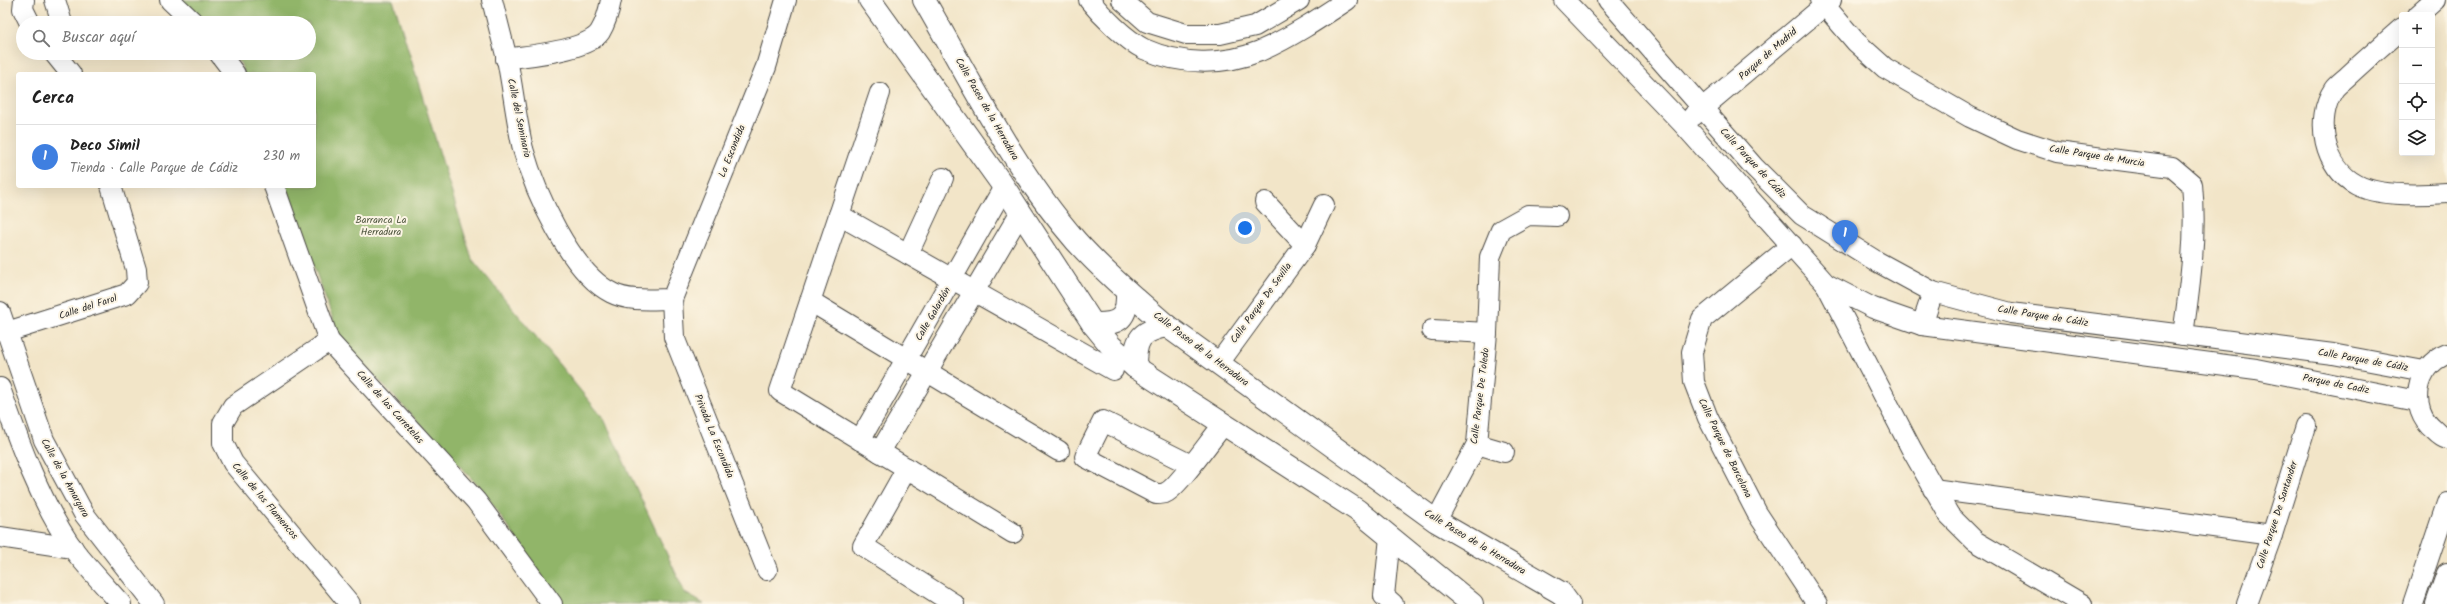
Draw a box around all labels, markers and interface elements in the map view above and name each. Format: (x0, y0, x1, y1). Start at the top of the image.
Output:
map controls (2399, 12, 2435, 156)
button: + (2399, 12, 2435, 48)
search box (16, 16, 316, 60)
street label: Parque de Madrid (1735, 23, 1802, 84)
text: Buscar aquí (62, 26, 135, 50)
icon: search (30, 27, 52, 49)
button: − (2399, 48, 2435, 84)
street label: Calle Paseo de la Herradura (951, 55, 1023, 164)
street label: Calle del Seminario (503, 77, 535, 159)
button: locate (2399, 84, 2435, 120)
text: Cerca (32, 85, 74, 112)
button: layers (2399, 120, 2435, 156)
street label: La Escondida (714, 122, 750, 180)
street label: Calle Parque de Cádiz (1716, 124, 1790, 202)
text: Deco Simil (70, 134, 140, 158)
street label: Calle Parque de Murcia (2048, 141, 2146, 172)
text: 1 (43, 146, 47, 167)
text: 230 m (263, 146, 300, 167)
text: Tienda · Calle Parque de Cádiz (70, 158, 238, 179)
park label: Barranca La Herradura (356, 212, 407, 240)
your location (1235, 218, 1255, 238)
pin: 1 (1832, 220, 1858, 253)
street label: Calle Parque De Sevilla (1226, 259, 1296, 347)
street label: Calle Galardón (911, 284, 955, 344)
street label: Calle del Farol (57, 290, 120, 324)
street label: Calle Parque de Cádiz (1997, 301, 2090, 331)
street label: Calle Paseo de la Herradura (1150, 308, 1253, 391)
street label: Calle Parque de Cádiz (2317, 344, 2410, 376)
street label: Calle Parque De Toledo (1466, 346, 1494, 445)
street label: Calle de las Carretelas (352, 367, 428, 448)
street label: Parque de Cadiz (2301, 370, 2371, 398)
street label: Privada La Escondida (690, 392, 738, 481)
street label: Calle Parque de Barcelona (1694, 395, 1756, 501)
street label: Calle de la Amargura (37, 435, 94, 521)
street label: Calle Parque De Santander (2252, 458, 2302, 571)
street label: Calle de los Flamencos (228, 459, 303, 544)
street label: Calle Paseo de la Herradura (1421, 505, 1529, 579)

